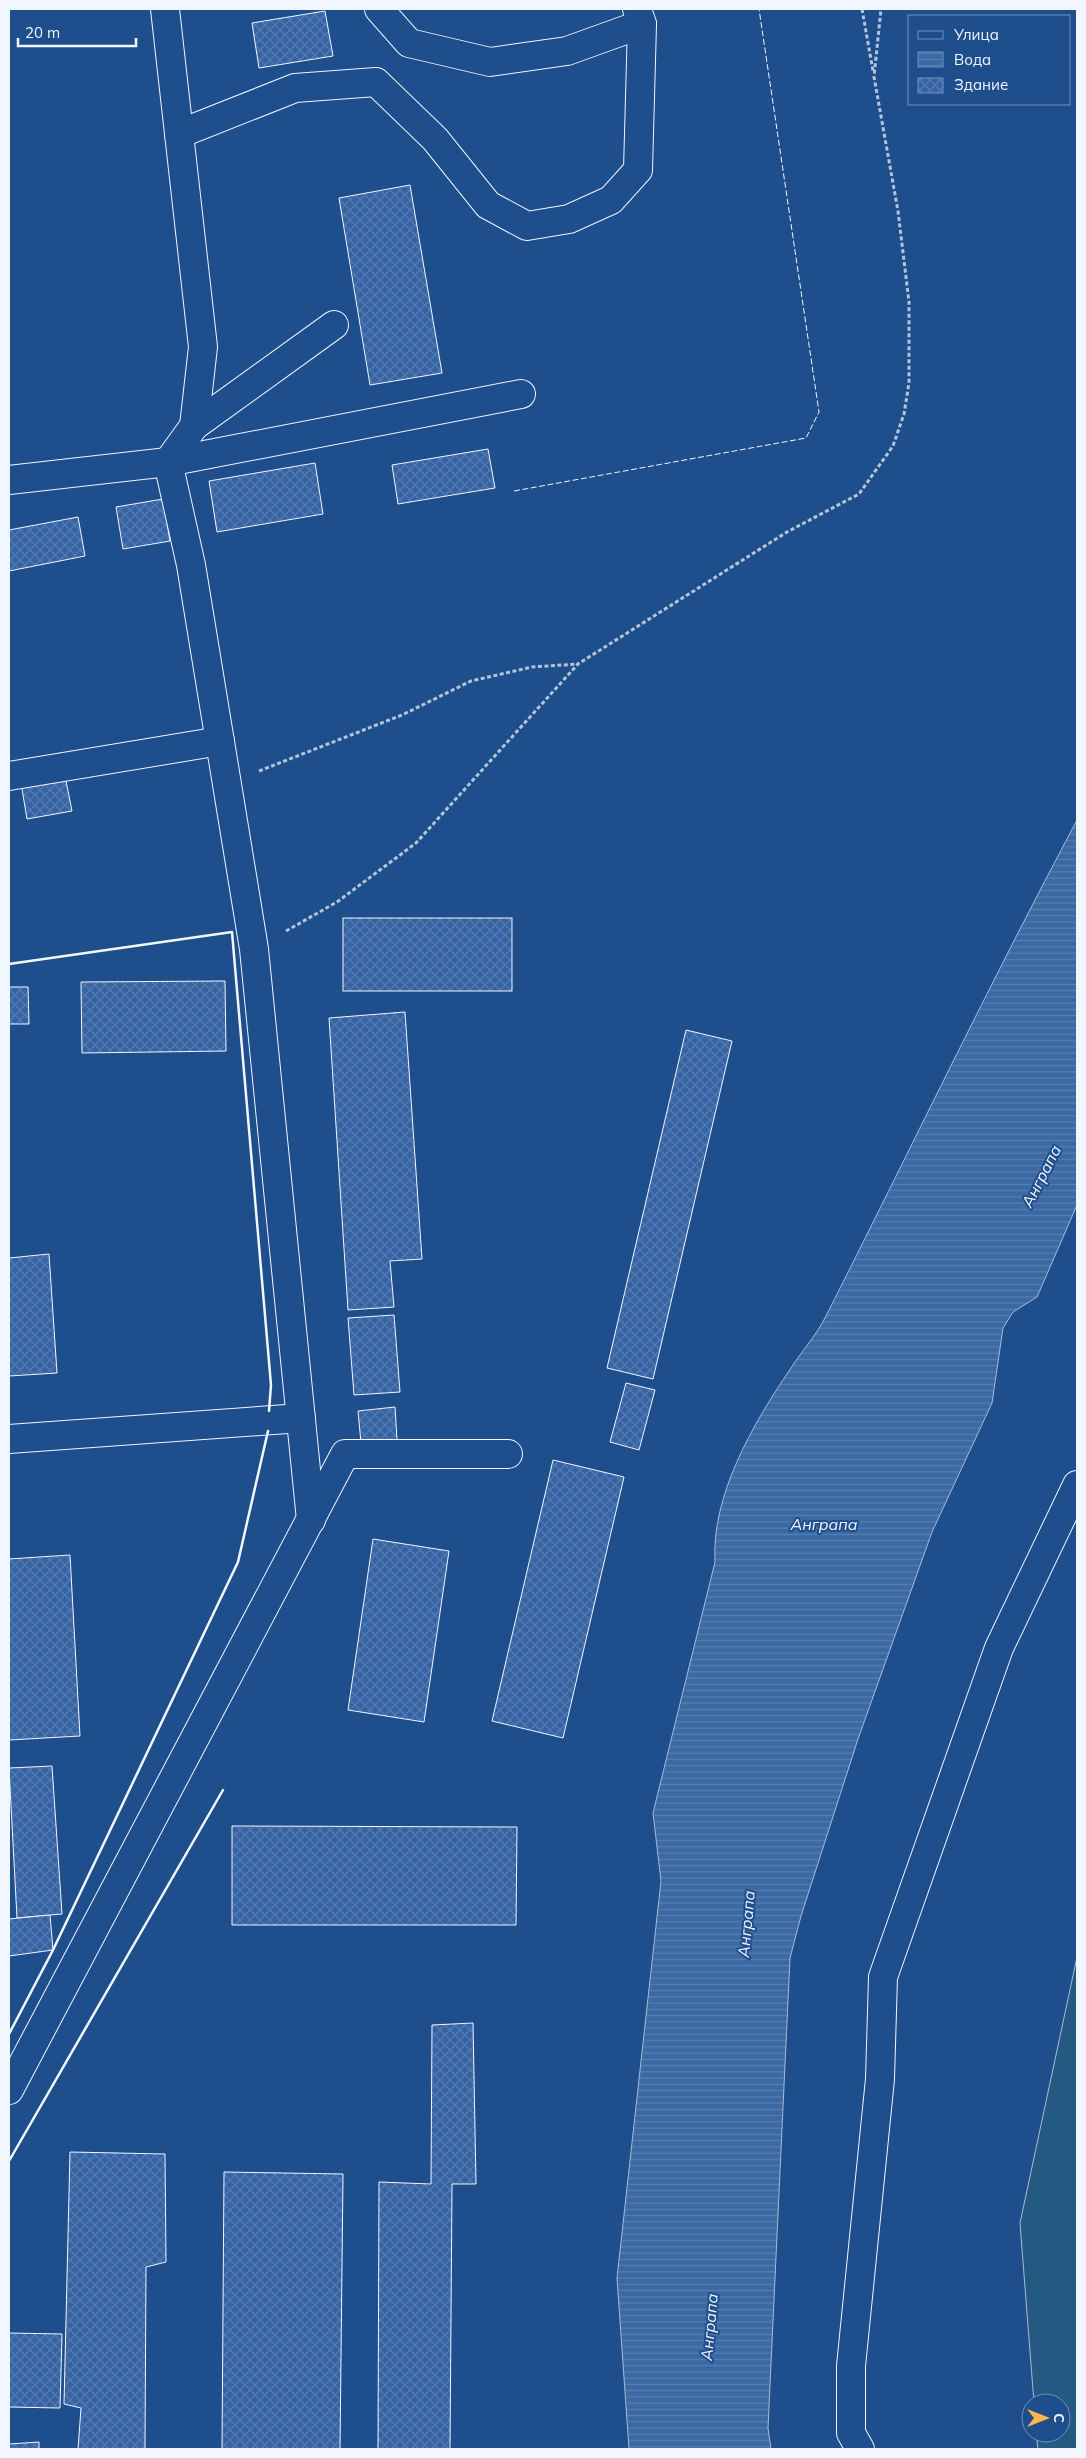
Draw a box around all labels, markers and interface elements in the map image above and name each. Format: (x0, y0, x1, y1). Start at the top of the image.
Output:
scale bar (18, 15, 135, 47)
legend (908, 15, 1071, 105)
text: 20 m (25, 23, 60, 42)
text: Улица (953, 25, 999, 44)
text: Вода (954, 50, 991, 69)
text: Здание (954, 75, 1008, 94)
water label: Анграпа (1016, 1141, 1065, 1211)
water label: Анграпа (789, 1514, 858, 1534)
water label: Анграпа (733, 1889, 759, 1959)
water label: Анграпа (696, 2292, 722, 2362)
north arrow (1021, 2393, 1071, 2443)
text: С (1050, 2413, 1068, 2423)

